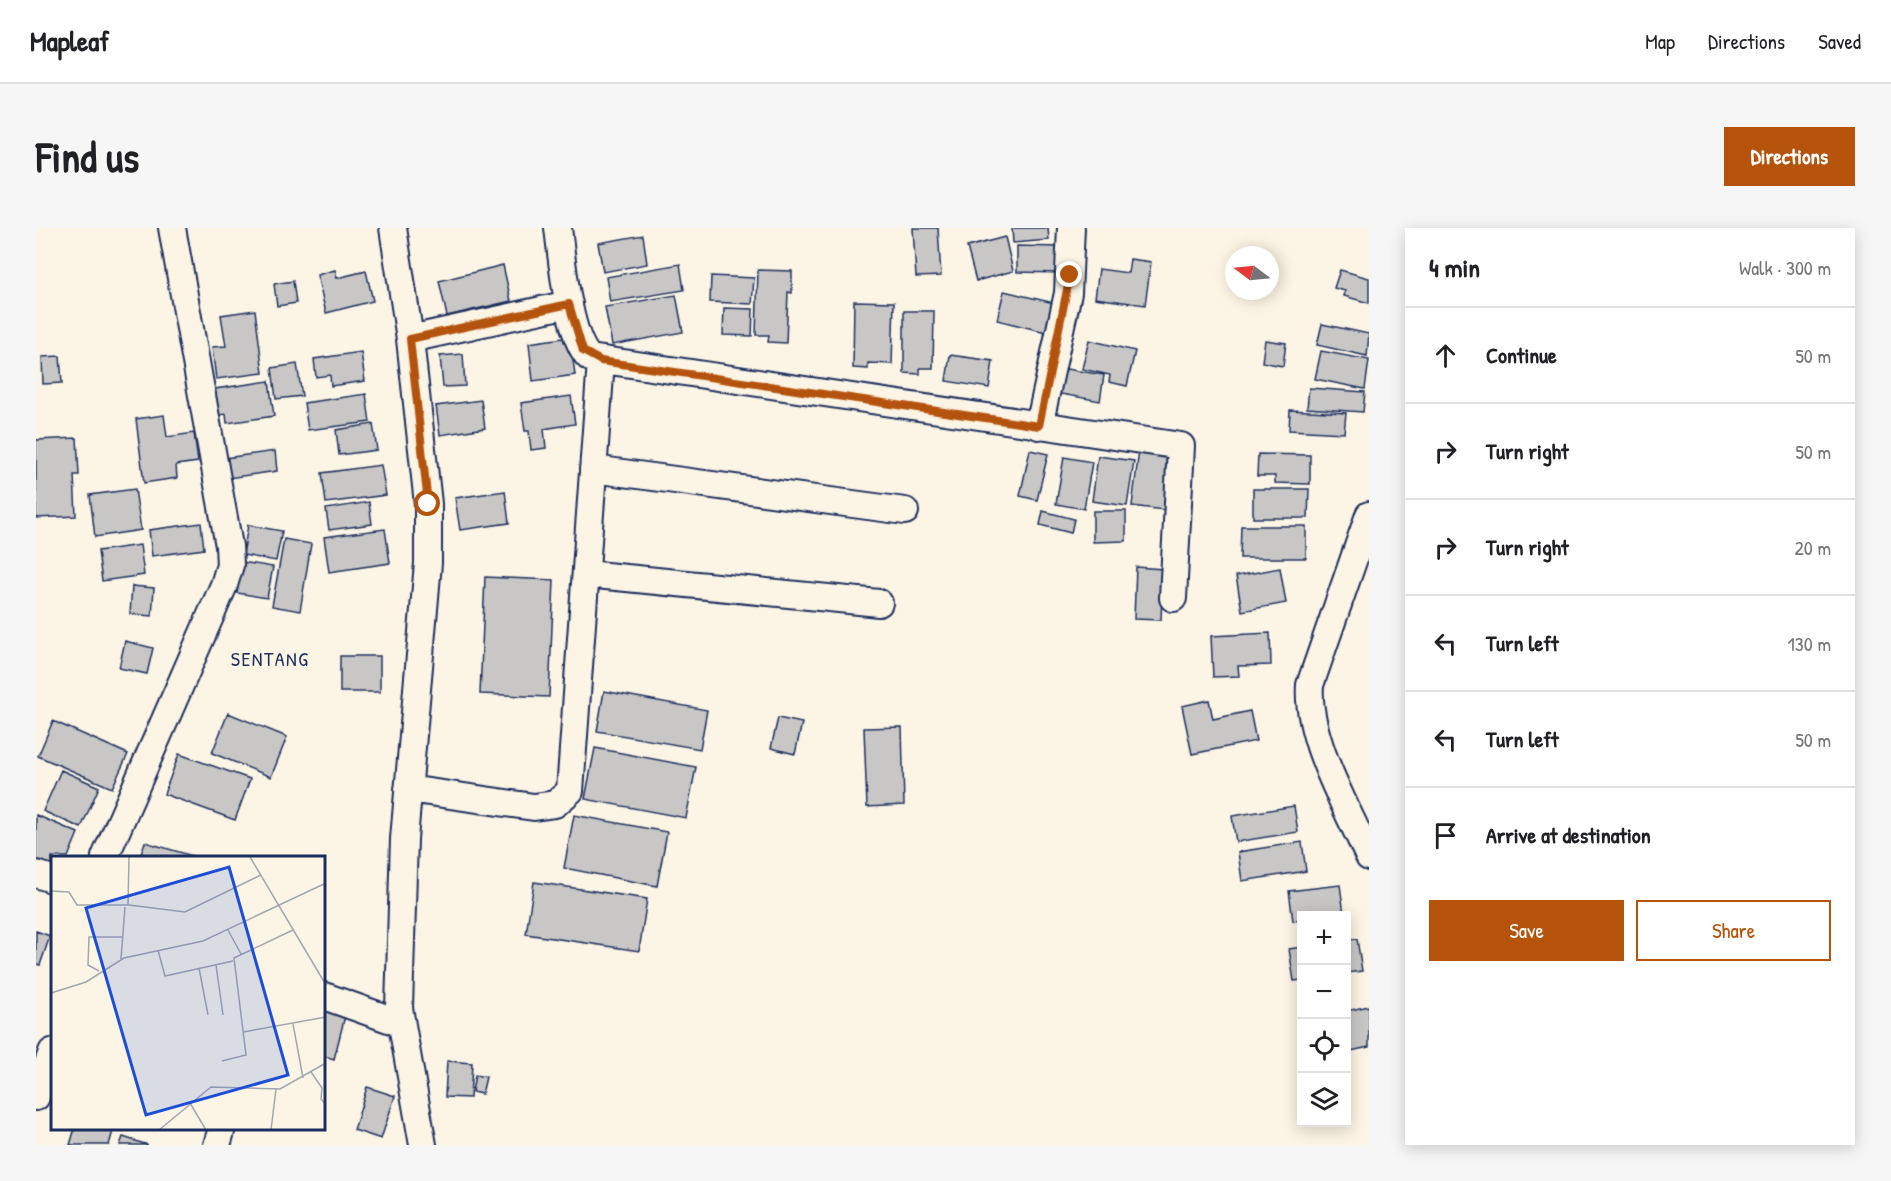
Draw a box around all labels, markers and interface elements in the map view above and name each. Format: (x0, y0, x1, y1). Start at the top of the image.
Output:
text: Mapleaf (30, 22, 109, 60)
text: Map (1645, 27, 1675, 56)
text: Directions (1708, 27, 1785, 56)
text: Saved (1818, 27, 1861, 56)
button: Directions (1724, 127, 1855, 186)
text: Find us (36, 128, 139, 185)
north arrow (1225, 246, 1279, 300)
text: 4 min (1429, 250, 1480, 285)
text: Walk · 300 m (1739, 254, 1831, 281)
route end (1056, 261, 1082, 287)
icon: ahead (1429, 339, 1462, 372)
text: Continue (1486, 340, 1557, 370)
text: 50 m (1795, 342, 1831, 369)
icon: right (1429, 435, 1462, 468)
text: Turn right (1486, 436, 1569, 466)
text: 50 m (1795, 438, 1831, 465)
route start (414, 490, 440, 516)
icon: right (1429, 531, 1462, 564)
text: Turn right (1486, 532, 1569, 562)
text: 20 m (1794, 534, 1831, 561)
icon: left (1429, 627, 1462, 660)
text: Turn left (1486, 628, 1559, 658)
text: 130 m (1788, 630, 1831, 657)
district label: SENTANG (231, 645, 309, 672)
icon: left (1429, 723, 1462, 756)
text: Turn left (1486, 724, 1559, 754)
text: 50 m (1795, 726, 1831, 753)
icon: arrive (1429, 819, 1462, 852)
text: Arrive at destination (1486, 820, 1651, 850)
inset map (51, 856, 326, 1130)
button: Save (1429, 900, 1624, 961)
button: Share (1636, 900, 1831, 961)
map controls (1297, 911, 1351, 1127)
button: + (1297, 911, 1351, 965)
button: − (1297, 965, 1351, 1019)
button: locate (1297, 1019, 1351, 1073)
button: layers (1297, 1073, 1351, 1127)

